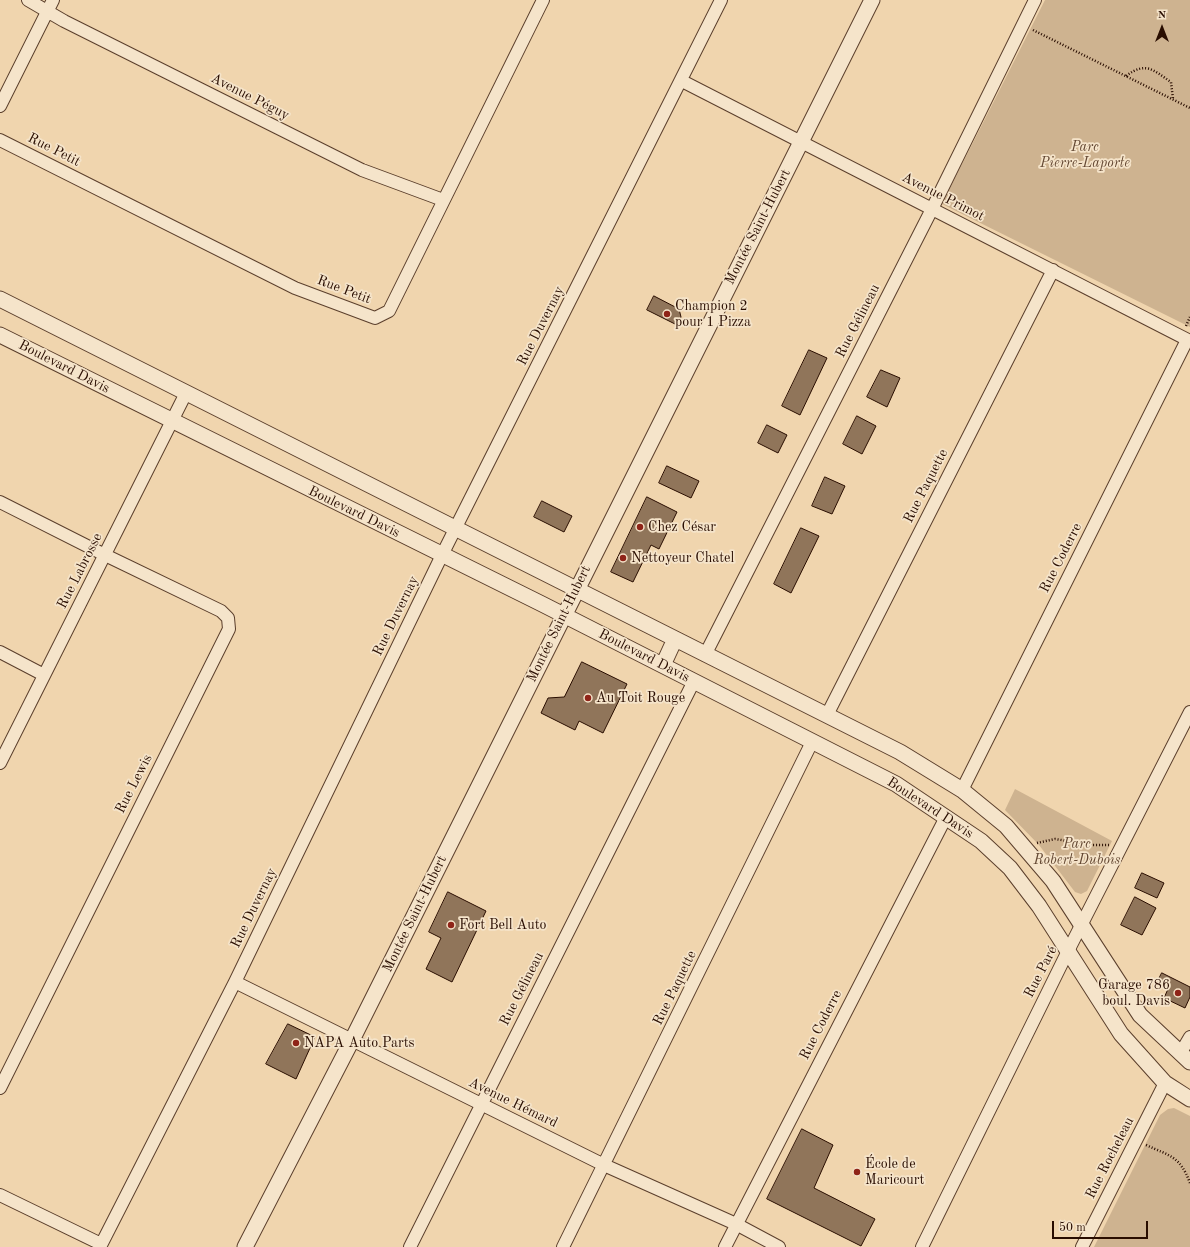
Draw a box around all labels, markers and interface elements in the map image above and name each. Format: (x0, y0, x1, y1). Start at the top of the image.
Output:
north arrow (1142, 8, 1182, 48)
text: N (1158, 10, 1166, 21)
street label: Avenue Péguy (208, 70, 292, 124)
street label: Rue Petit (25, 130, 83, 170)
park label: Parc Pierre-Laporte (1040, 139, 1130, 172)
street label: Montée Saint-Hubert (722, 166, 794, 288)
street label: Avenue Primot (899, 169, 987, 225)
street label: Rue Petit (315, 272, 373, 308)
street label: Rue Gélineau (832, 281, 884, 361)
street label: Rue Duvernay (514, 283, 568, 369)
place label: Champion 2 pour 1 Pizza (675, 298, 751, 330)
marker: Champion 2 pour 1 Pizza (662, 309, 672, 319)
street label: Boulevard Davis (16, 337, 112, 397)
street label: Rue Paquette (900, 446, 952, 526)
street label: Boulevard Davis (305, 483, 403, 541)
place label: Chez César (648, 519, 716, 535)
street label: Rue Coderre (1036, 520, 1086, 596)
marker: Chez César (635, 522, 645, 532)
street label: Rue Labrosse (54, 530, 106, 612)
place label: Nettoyeur Chatel (631, 550, 734, 566)
marker: Nettoyeur Chatel (618, 553, 628, 563)
street label: Montée Saint-Hubert (523, 563, 595, 685)
street label: Rue Duvernay (369, 573, 423, 659)
street label: Boulevard Davis (596, 626, 692, 686)
place label: Au Toit Rouge (596, 690, 685, 706)
marker: Au Toit Rouge (583, 693, 593, 703)
street label: Rue Lewis (112, 751, 156, 817)
street label: Boulevard Davis (884, 774, 976, 842)
park label: Parc Robert-Dubois (1034, 836, 1120, 868)
street label: Montée Saint-Hubert (379, 853, 451, 975)
street label: Rue Duvernay (227, 865, 281, 951)
place label: Fort Bell Auto (459, 917, 547, 933)
marker: Fort Bell Auto (446, 920, 456, 930)
street label: Rue Paré (1021, 943, 1061, 1001)
street label: Rue Paquette (650, 948, 700, 1028)
street label: Rue Gélineau (496, 949, 548, 1029)
place label: Garage 786 boul. Davis (1098, 977, 1170, 1010)
street label: Rue Coderre (796, 987, 846, 1063)
marker: Garage 786 boul. Davis (1173, 988, 1183, 998)
place label: NAPA Auto Parts (304, 1035, 415, 1051)
marker: NAPA Auto Parts (291, 1038, 301, 1048)
street label: Avenue Hémard (466, 1074, 560, 1132)
street label: Rue Rocheleau (1082, 1114, 1138, 1202)
place label: École de Maricourt (865, 1156, 924, 1188)
marker: École de Maricourt (852, 1167, 862, 1177)
scale bar (1054, 1213, 1150, 1239)
text: 50 m (1059, 1222, 1086, 1234)

